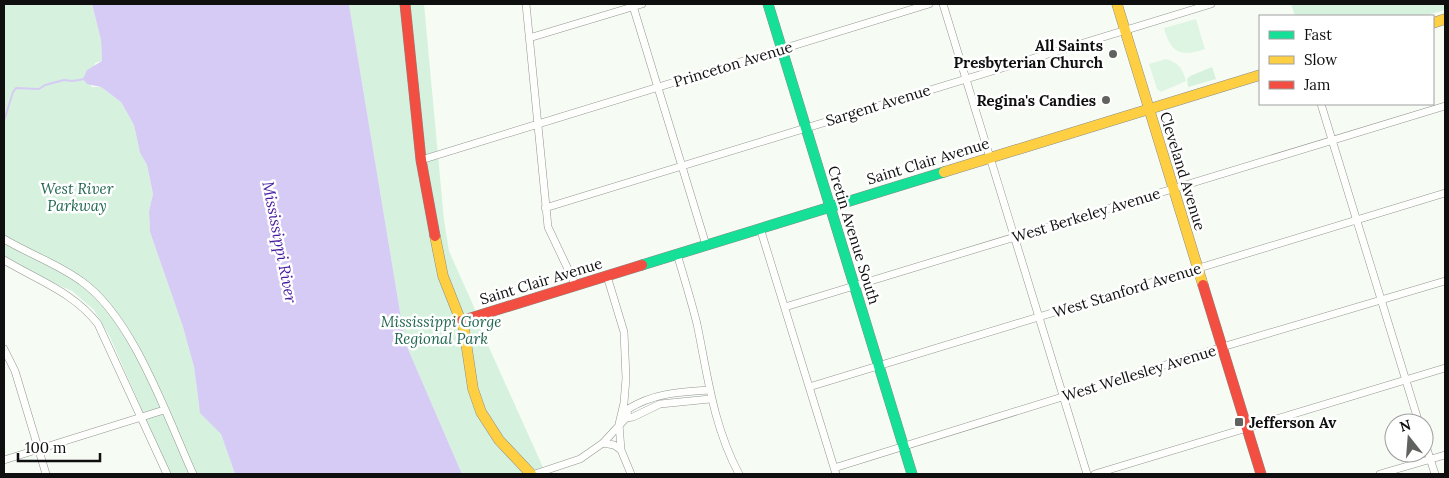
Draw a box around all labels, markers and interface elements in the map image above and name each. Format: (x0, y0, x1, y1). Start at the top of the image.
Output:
legend (1259, 15, 1434, 105)
text: Fast (1304, 25, 1332, 44)
place label: All Saints Presbyterian Church (953, 36, 1104, 72)
street label: Princeton Avenue (671, 37, 795, 91)
marker: All Saints Presbyterian Church (1107, 48, 1119, 60)
text: Slow (1304, 50, 1337, 69)
text: Jam (1303, 75, 1331, 94)
street label: Sargent Avenue (823, 80, 933, 130)
place label: Regina's Candies (976, 91, 1096, 110)
marker: Regina's Candies (1100, 94, 1112, 106)
street label: Cleveland Avenue (1156, 109, 1210, 233)
street label: Saint Clair Avenue (864, 133, 992, 189)
street label: Cretin Avenue South (824, 163, 884, 307)
park label: West River Parkway (40, 179, 114, 215)
water label: Mississippi River (258, 179, 302, 305)
street label: West Berkeley Avenue (1010, 183, 1162, 247)
street label: Saint Clair Avenue (477, 253, 605, 309)
street label: West Stanford Avenue (1050, 258, 1204, 322)
park label: Mississippi Gorge Regional Park (381, 312, 501, 348)
street label: West Wellesley Avenue (1060, 341, 1218, 405)
place label: Jefferson Av (1249, 413, 1337, 432)
north arrow (1384, 413, 1434, 463)
text: N (1397, 415, 1413, 436)
marker: Jefferson Av (1233, 416, 1245, 428)
scale bar (18, 430, 100, 462)
text: 100 m (25, 438, 66, 457)

